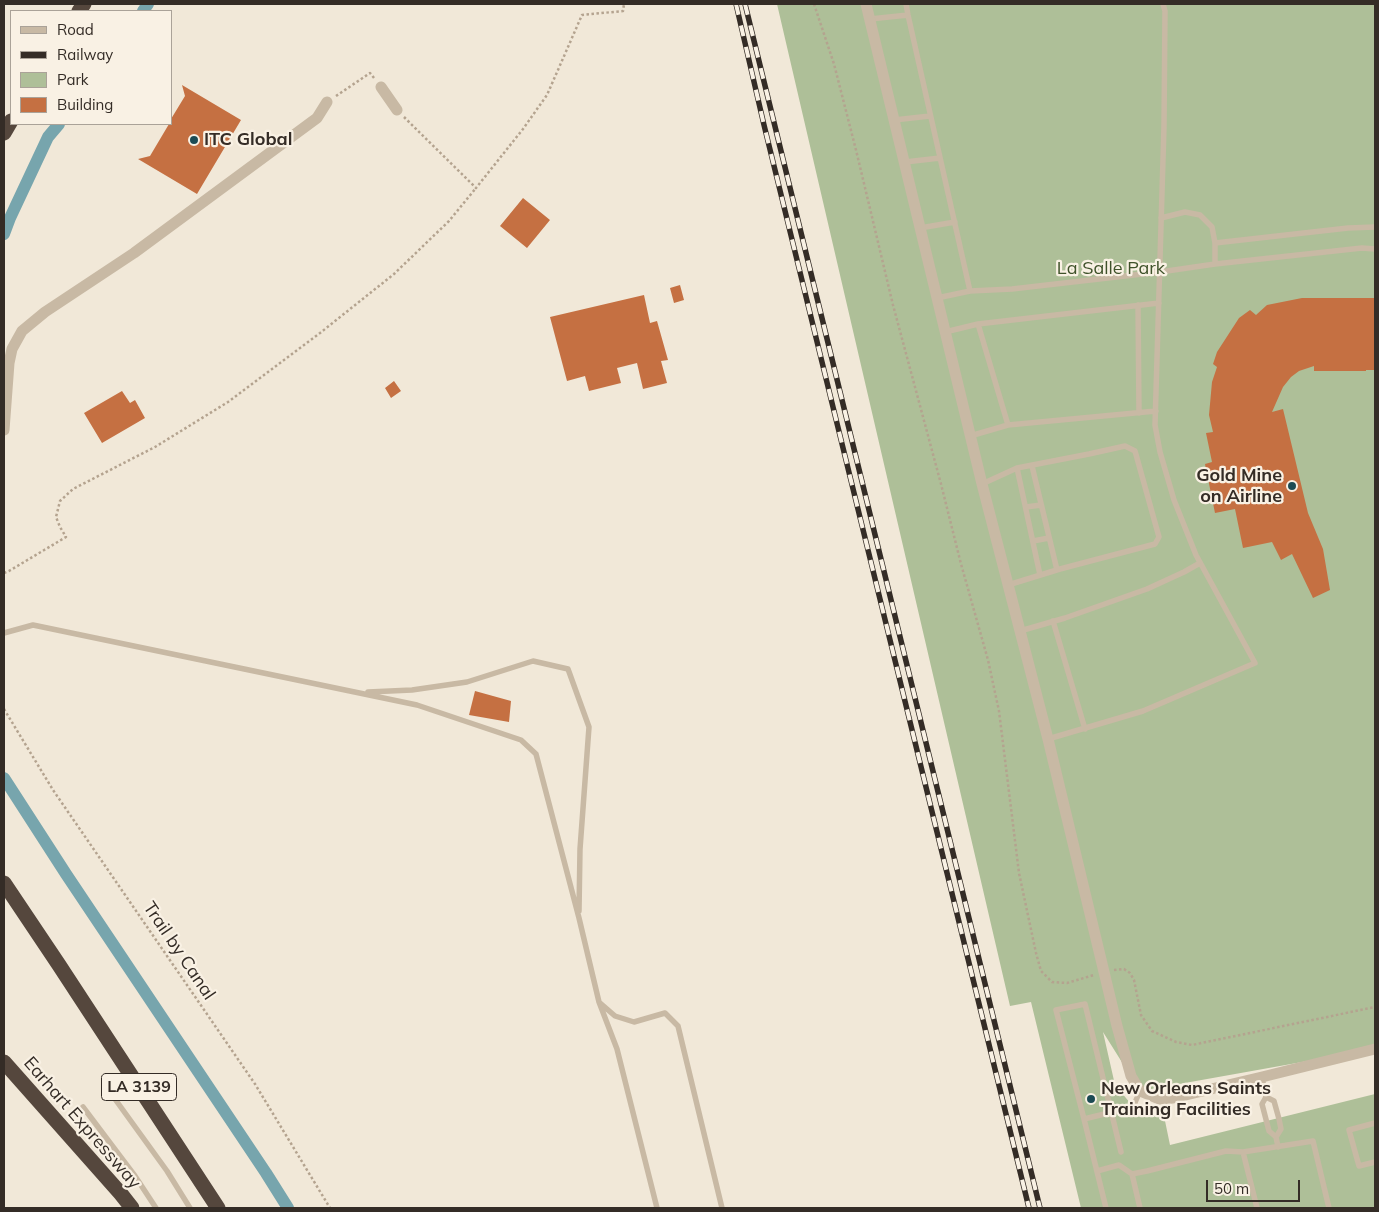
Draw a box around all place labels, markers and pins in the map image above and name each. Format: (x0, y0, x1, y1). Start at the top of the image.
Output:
place label: ITC Global (204, 129, 292, 151)
marker: ITC Global (188, 134, 200, 146)
place label: Gold Mine on Airline (1196, 465, 1282, 508)
marker: Gold Mine on Airline (1286, 480, 1298, 492)
place label: New Orleans Saints Training Facilities (1101, 1078, 1271, 1120)
marker: New Orleans Saints Training Facilities (1085, 1093, 1097, 1105)

